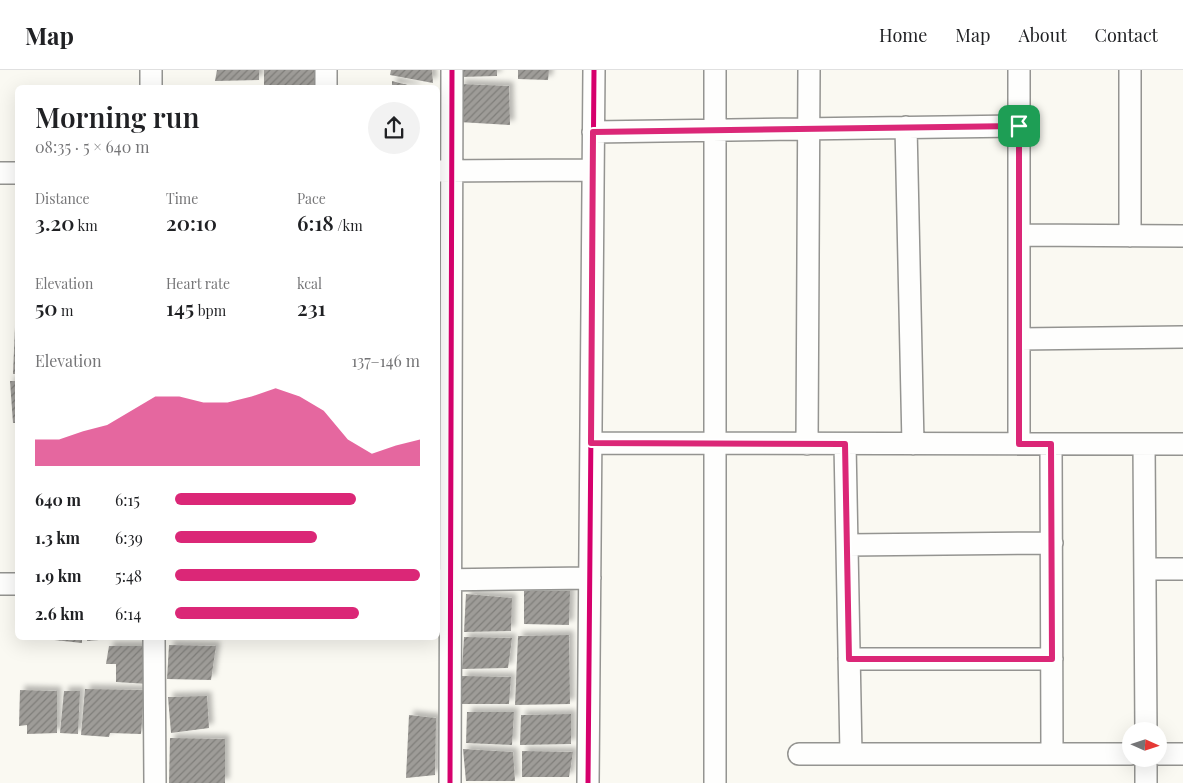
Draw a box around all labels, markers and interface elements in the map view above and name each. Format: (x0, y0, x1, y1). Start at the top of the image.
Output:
text: Map (25, 19, 74, 51)
text: Home (879, 23, 927, 47)
text: Map (955, 23, 990, 47)
text: About (1018, 23, 1067, 47)
text: Contact (1095, 23, 1158, 47)
text: Morning run (35, 98, 199, 135)
button: share (368, 102, 420, 154)
pin (998, 105, 1040, 147)
icon: arrive (1005, 112, 1033, 140)
text: 08:35 · 5 × 640 m (35, 136, 150, 157)
text: Distance (35, 189, 90, 208)
text: Time (166, 189, 198, 208)
text: Pace (297, 189, 326, 208)
text: 3.20 (35, 208, 74, 236)
text: 20:10 (166, 208, 217, 236)
text: 6:18 (297, 208, 334, 236)
text: km (74, 216, 98, 235)
text: /km (334, 216, 363, 235)
text: Elevation (35, 274, 93, 293)
text: Heart rate (166, 274, 230, 293)
text: kcal (297, 274, 322, 293)
text: 50 (35, 293, 58, 321)
text: 145 (166, 293, 194, 321)
text: 231 (297, 293, 326, 321)
text: m (58, 301, 74, 320)
text: bpm (194, 301, 226, 320)
text: Elevation (35, 350, 102, 371)
text: 137–146 m (351, 350, 420, 371)
text: 640 m (35, 489, 81, 510)
text: 6:15 (115, 489, 140, 510)
text: 1.3 km (35, 527, 80, 548)
text: 6:39 (115, 527, 143, 548)
text: 1.9 km (35, 565, 82, 586)
text: 5:48 (115, 565, 142, 586)
text: 2.6 km (35, 603, 84, 624)
text: 6:14 (115, 603, 141, 624)
north arrow (1122, 722, 1168, 768)
map controls (1122, 722, 1167, 767)

